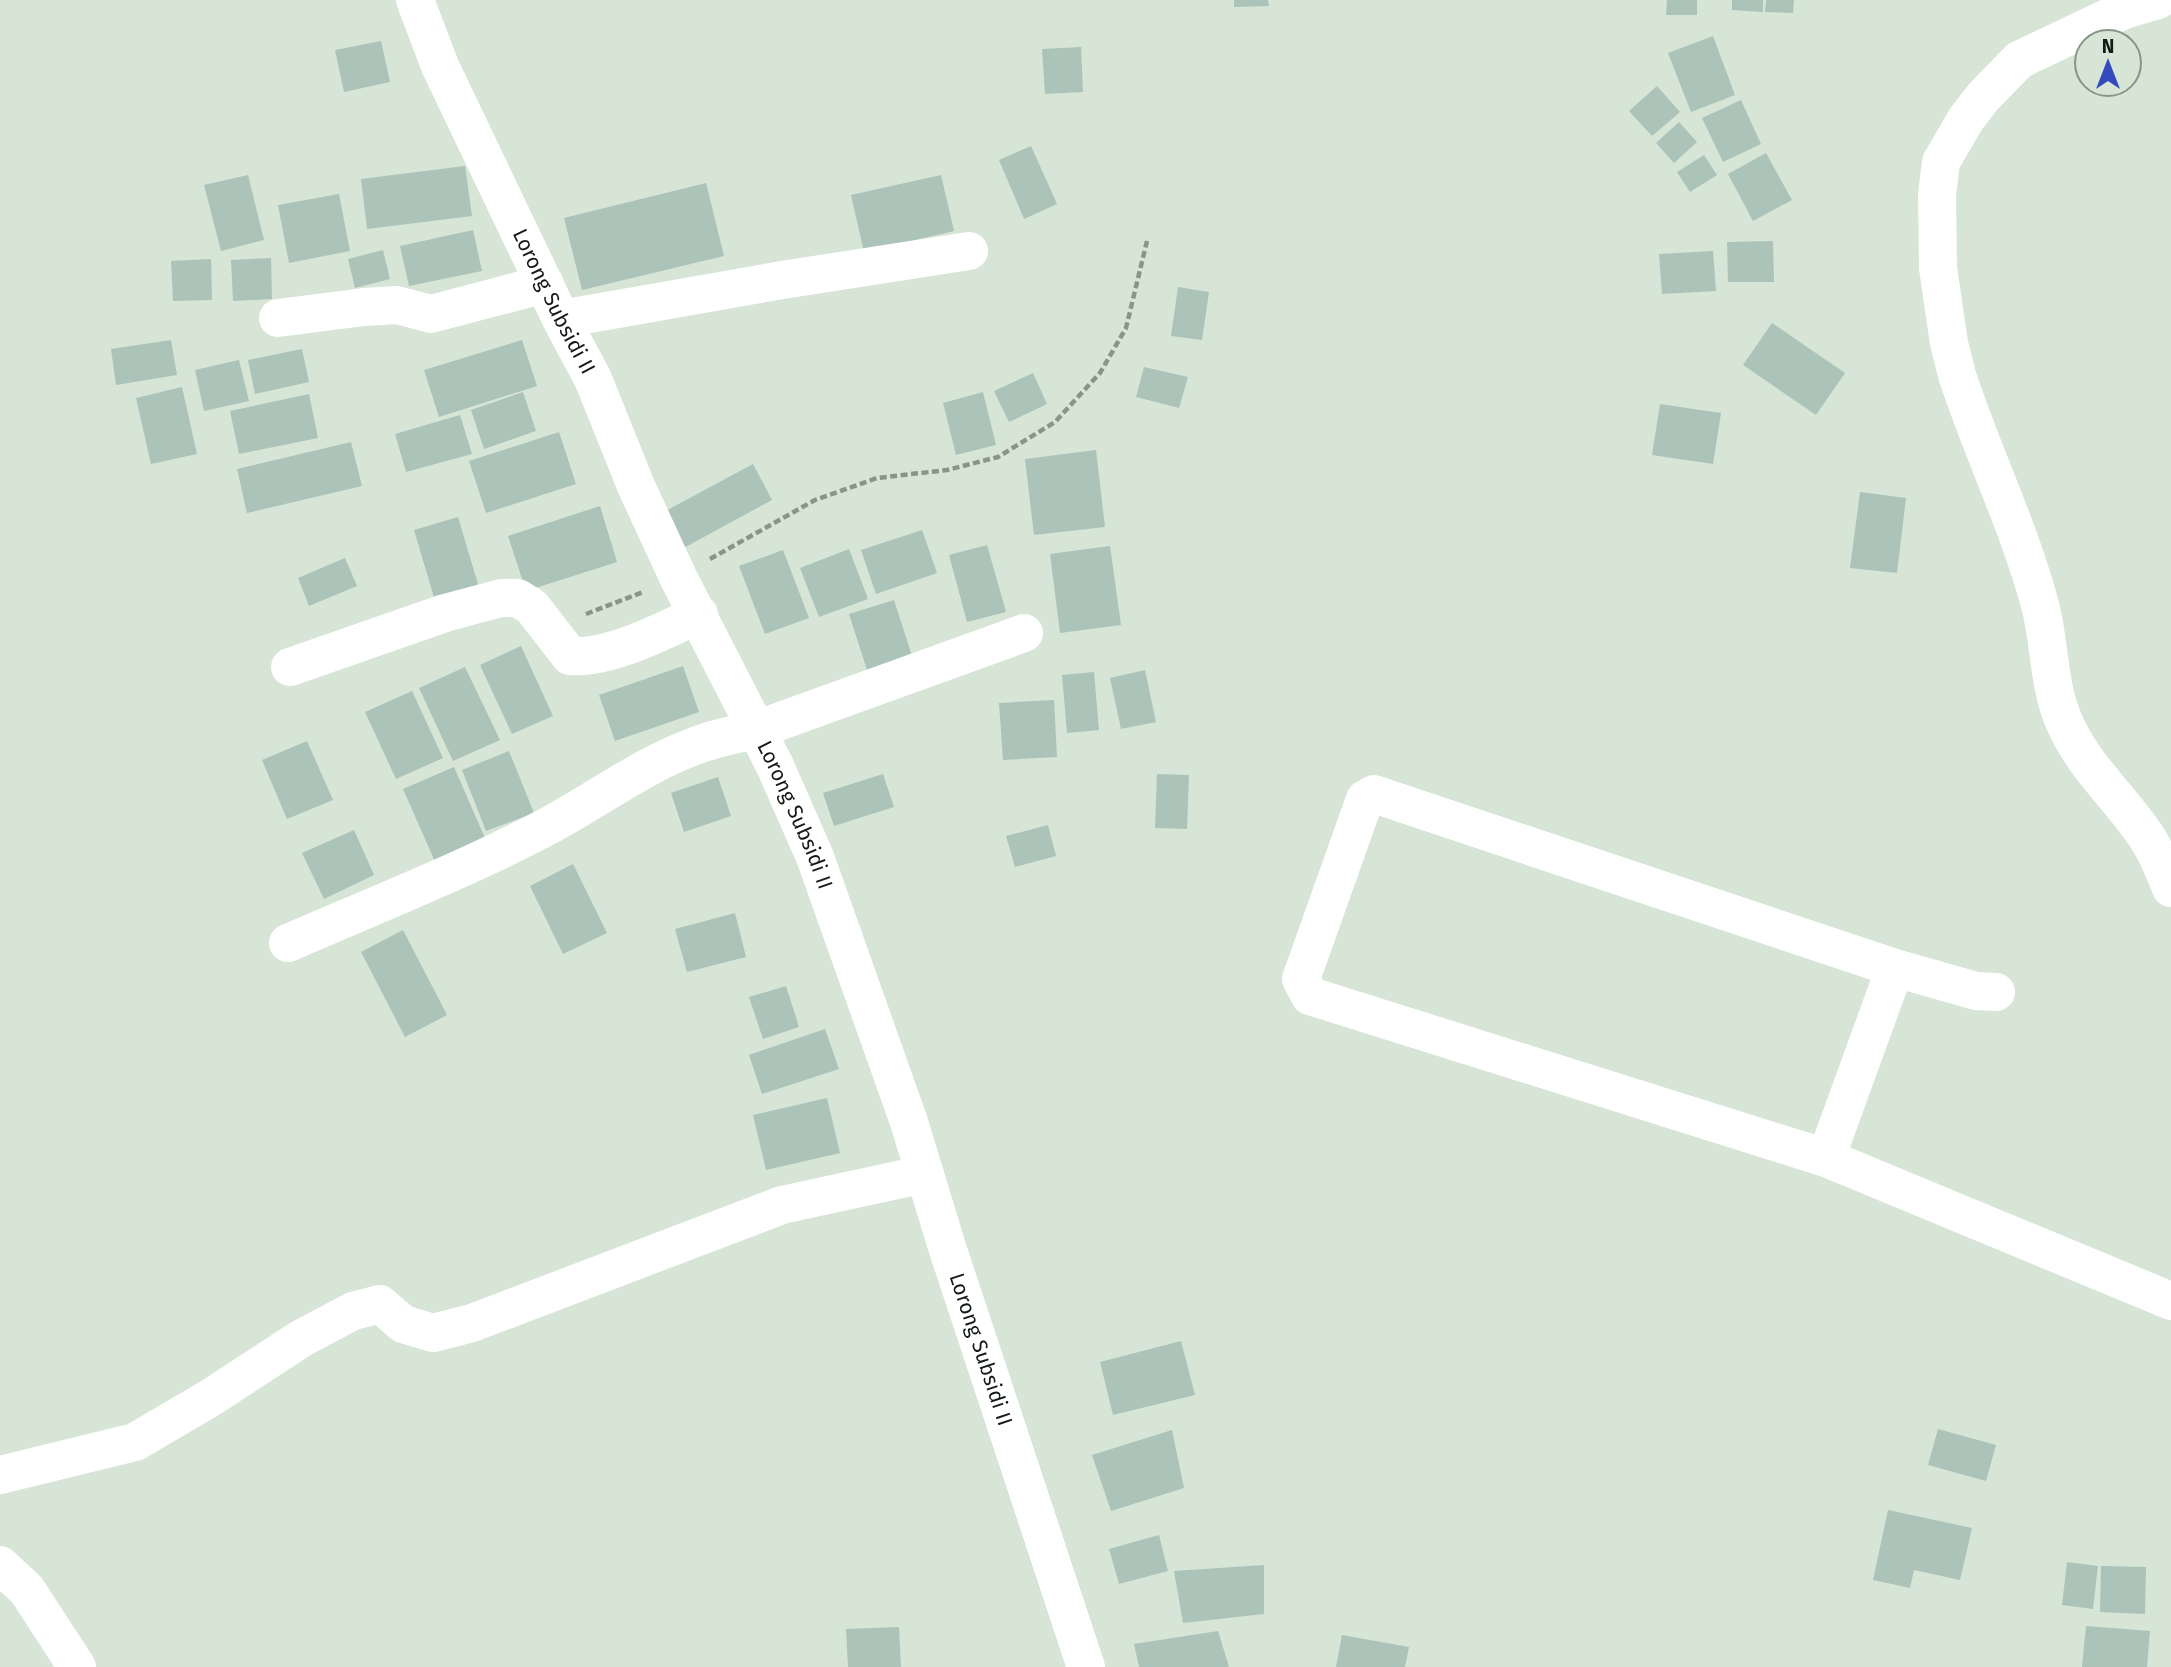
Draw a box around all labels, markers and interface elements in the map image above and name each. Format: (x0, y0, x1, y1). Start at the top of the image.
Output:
north arrow (2073, 28, 2143, 98)
text: N (2102, 35, 2114, 58)
street label: Lorong Subsidi II (507, 224, 601, 379)
street label: Lorong Subsidi II (751, 736, 838, 893)
street label: Lorong Subsidi II (944, 1270, 1018, 1429)

